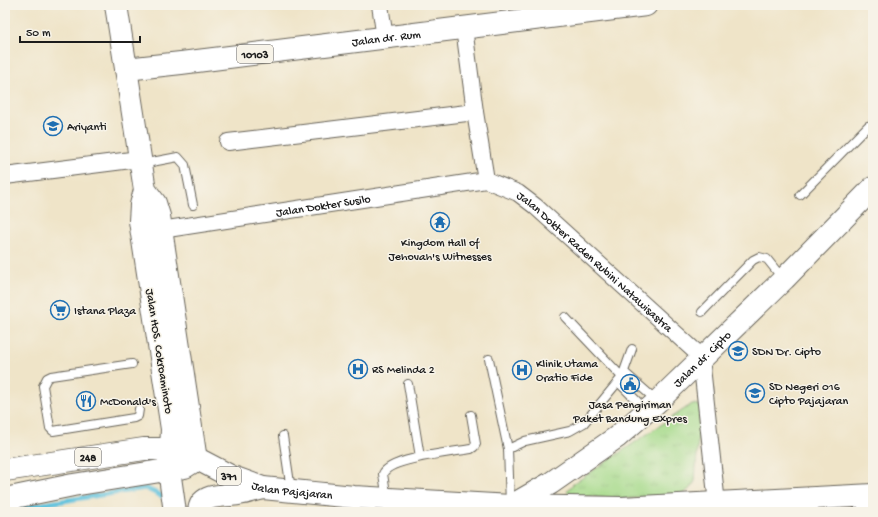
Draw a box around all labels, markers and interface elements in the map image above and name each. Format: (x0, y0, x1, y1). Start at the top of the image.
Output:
scale bar (20, 18, 140, 44)
text: 50 m (26, 27, 51, 41)
street label: Jalan dr. Rum (351, 28, 422, 51)
road number: 10103 (237, 45, 273, 63)
school or university icon: Ariyanti (42, 115, 64, 137)
place label: Ariyanti (67, 121, 107, 135)
street label: Jalan Dokter Raden Rubini Natawisastra (513, 189, 675, 336)
street label: Jalan Dokter Susilo (275, 193, 372, 221)
temple icon: Kingdom Hall of Jehovah's Witnesses (429, 211, 451, 233)
place label: Kingdom Hall of Jehovah's Witnesses (389, 237, 492, 265)
street label: Jalan HOS. Cokroaminoto (141, 288, 175, 415)
supermarket icon: Istana Plaza (49, 299, 71, 321)
place label: Istana Plaza (74, 305, 136, 319)
street label: Jalan dr. Cipto (671, 329, 735, 391)
school or university icon: SDN Dr. Cipto (727, 340, 749, 362)
place label: SDN Dr. Cipto (752, 346, 821, 360)
hospital icon: RS Melinda 2 (347, 358, 369, 380)
place label: Klinik Utama Oratio Fide (536, 358, 598, 386)
hospital icon: Klinik Utama Oratio Fide (511, 359, 533, 381)
place label: RS Melinda 2 (372, 364, 435, 378)
public building icon: Jasa Pengiriman Paket Bandung Expres (619, 373, 641, 395)
place label: SD Negeri 016 Cipto Pajajaran (769, 381, 848, 409)
school or university icon: SD Negeri 016 Cipto Pajajaran (744, 382, 766, 404)
restaurant icon: McDonald's (75, 390, 97, 412)
place label: McDonald's (100, 396, 157, 410)
place label: Jasa Pengiriman Paket Bandung Expres (572, 399, 687, 427)
road number: 248 (75, 448, 101, 466)
road number: 371 (217, 467, 241, 485)
street label: Jalan Pajajaran (249, 479, 333, 504)

